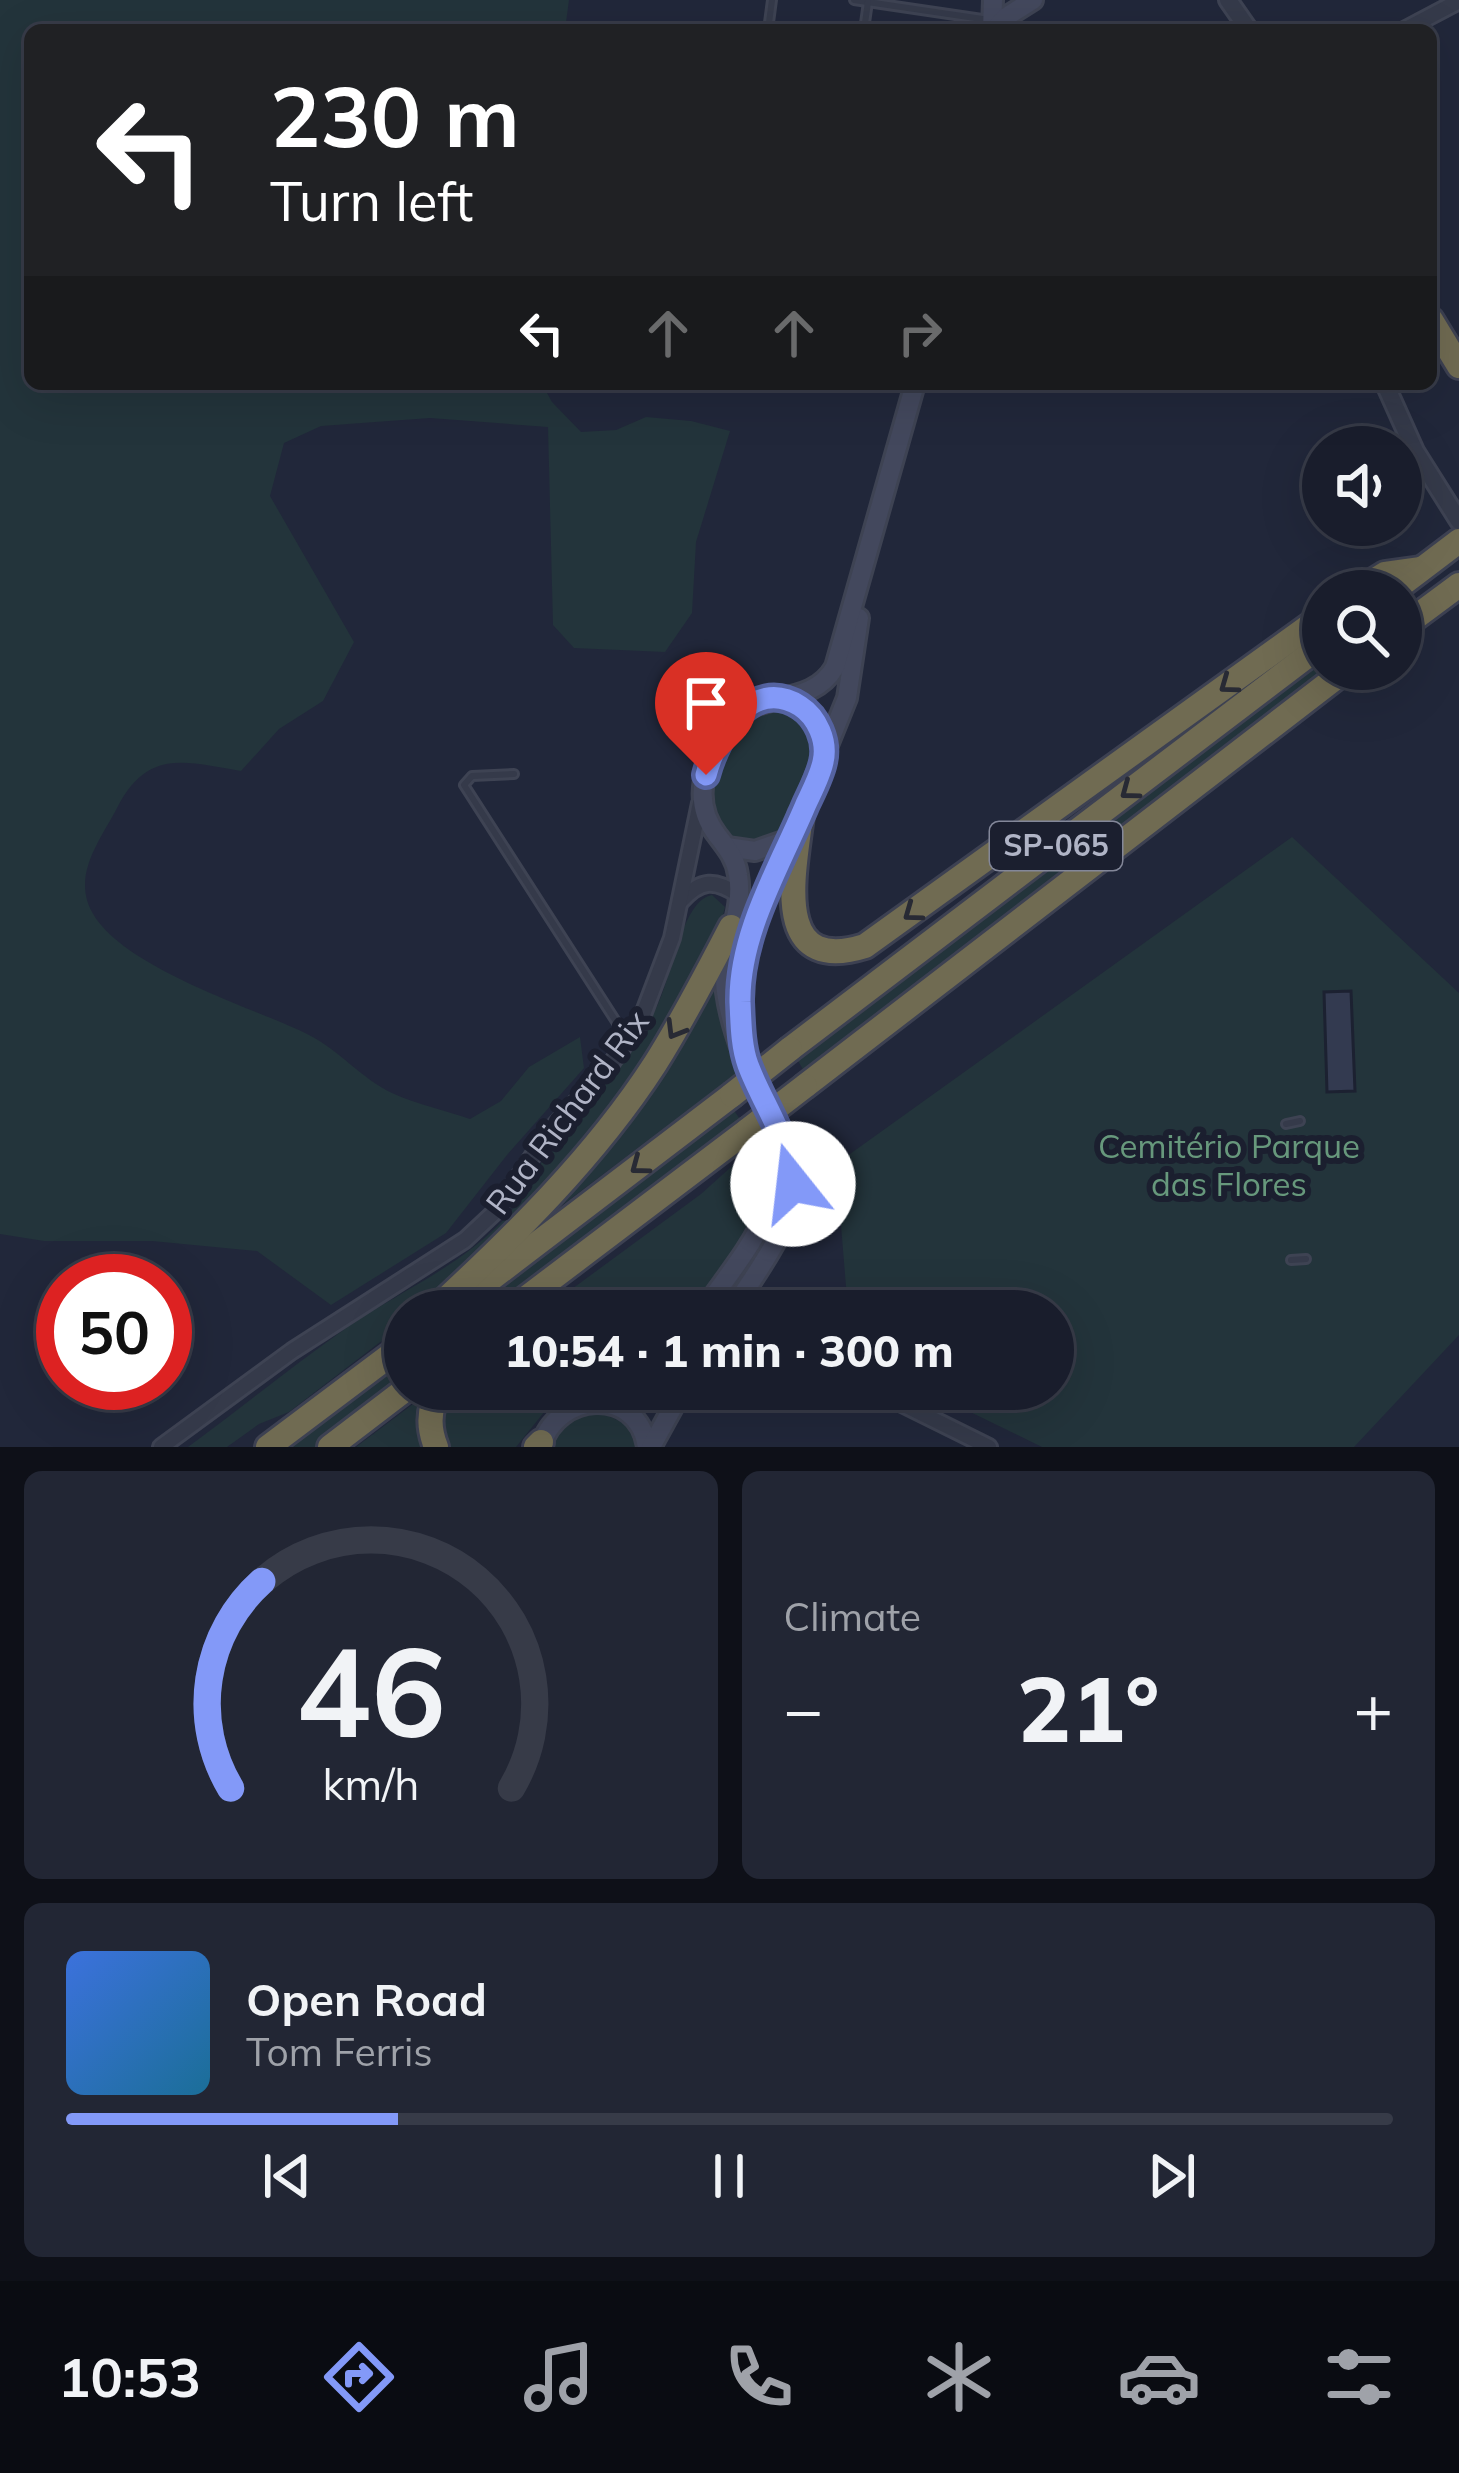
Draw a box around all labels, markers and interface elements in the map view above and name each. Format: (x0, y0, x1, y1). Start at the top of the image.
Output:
text: 230 m (270, 63, 520, 168)
icon: left (72, 72, 228, 228)
text: Turn left (270, 167, 473, 235)
icon: left (509, 300, 575, 366)
icon: ahead (635, 300, 701, 366)
icon: ahead (761, 300, 827, 366)
icon: right (887, 300, 953, 366)
map controls (1302, 426, 1422, 690)
button: sound (1302, 426, 1422, 546)
button: search (1302, 570, 1422, 690)
pin (655, 652, 757, 775)
icon: arrive (673, 670, 739, 736)
one-way arrow (1220, 670, 1241, 692)
one-way arrow (1121, 777, 1143, 798)
road number: SP-065 (990, 822, 1122, 870)
one-way arrow (904, 898, 925, 920)
street label: Rua Richard Rix (477, 1001, 657, 1222)
one-way arrow (667, 1017, 689, 1039)
position arrow (730, 1121, 856, 1247)
park label: Cemitério Parque das Flores (1098, 1125, 1360, 1204)
one-way arrow (630, 1152, 652, 1173)
speed limit sign: 50 (36, 1254, 192, 1410)
text: 10:54 · 1 min · 300 m (504, 1322, 954, 1378)
text: Climate (784, 1592, 921, 1641)
text: 46 (296, 1612, 446, 1768)
text: 21° (1017, 1652, 1160, 1765)
text: − (784, 1667, 823, 1750)
text: + (1353, 1667, 1393, 1750)
text: km/h (322, 1757, 419, 1811)
text: Open Road (246, 1971, 487, 2027)
text: Tom Ferris (246, 2027, 433, 2076)
icon: previous (254, 2143, 320, 2209)
icon: pause (696, 2143, 762, 2209)
icon: next (1139, 2143, 1205, 2209)
icon: directions (317, 2335, 401, 2419)
icon: music (517, 2335, 601, 2419)
icon: phone (717, 2335, 801, 2419)
icon: climate (917, 2335, 1001, 2419)
icon: car (1117, 2335, 1201, 2419)
icon: filters (1317, 2335, 1401, 2419)
text: 10:53 (58, 2343, 201, 2411)

